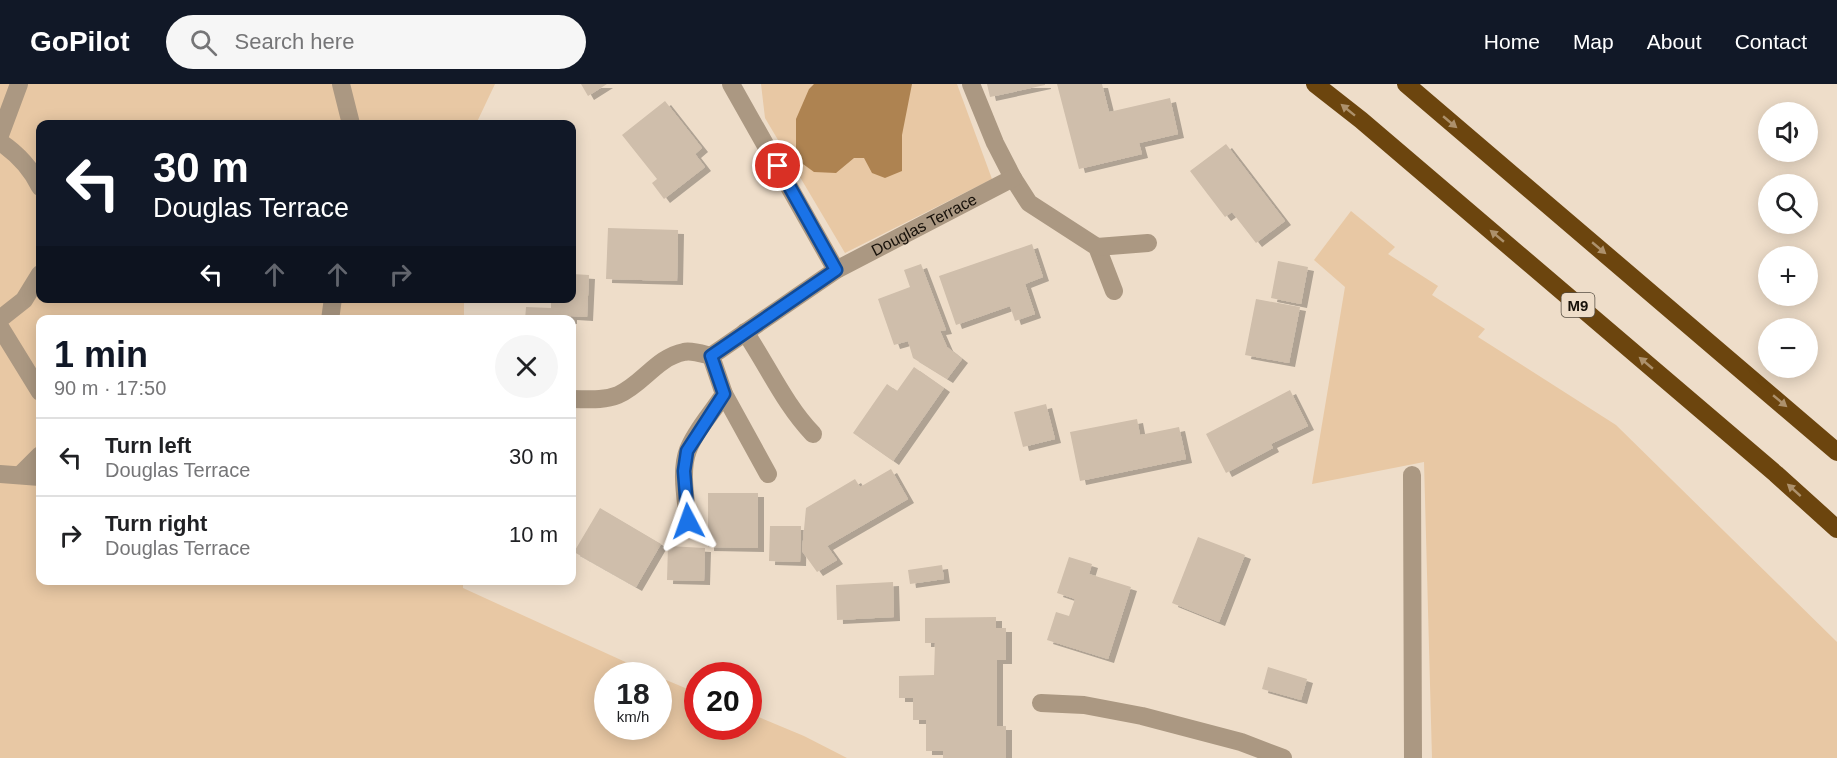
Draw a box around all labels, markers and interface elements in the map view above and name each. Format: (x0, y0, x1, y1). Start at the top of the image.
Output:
search box (166, 15, 586, 69)
text: GoPilot (30, 26, 130, 57)
icon: search (187, 26, 220, 59)
text: Search here (235, 29, 354, 54)
text: Home (1484, 30, 1540, 53)
text: Map (1573, 30, 1614, 53)
text: About (1647, 30, 1702, 53)
text: Contact (1735, 30, 1807, 53)
map controls (1758, 102, 1818, 378)
button: sound (1758, 102, 1818, 162)
one-way arrow (1341, 105, 1356, 117)
one-way arrow (1442, 115, 1457, 128)
pin (752, 140, 803, 191)
icon: left (54, 144, 132, 222)
text: 30 m (153, 144, 249, 191)
icon: arrive (761, 149, 794, 182)
button: search (1758, 174, 1818, 234)
street label: Douglas Terrace (868, 190, 980, 259)
text: Douglas Terrace (153, 193, 349, 223)
one-way arrow (1489, 230, 1505, 243)
one-way arrow (1591, 241, 1606, 254)
button: + (1758, 246, 1818, 306)
icon: left (195, 258, 228, 291)
icon: ahead (258, 258, 291, 291)
icon: ahead (321, 258, 354, 291)
icon: right (384, 258, 417, 291)
road number: M9 (1562, 293, 1594, 317)
button: − (1758, 318, 1818, 378)
text: 1 min (54, 334, 148, 375)
button: close (495, 335, 558, 398)
one-way arrow (1639, 357, 1654, 370)
text: 90 m · 17:50 (54, 377, 166, 399)
one-way arrow (1772, 395, 1788, 408)
text: Turn left (105, 433, 191, 458)
icon: left (54, 441, 87, 474)
text: 30 m (509, 444, 558, 469)
text: Douglas Terrace (105, 459, 250, 481)
one-way arrow (1786, 483, 1801, 497)
position arrow (656, 489, 720, 553)
text: Turn right (105, 511, 207, 536)
icon: right (54, 519, 87, 552)
text: 10 m (509, 522, 558, 547)
text: Douglas Terrace (105, 537, 250, 559)
speed limit sign: 20 (684, 662, 762, 740)
text: 18 (616, 677, 650, 710)
text: km/h (617, 708, 649, 725)

